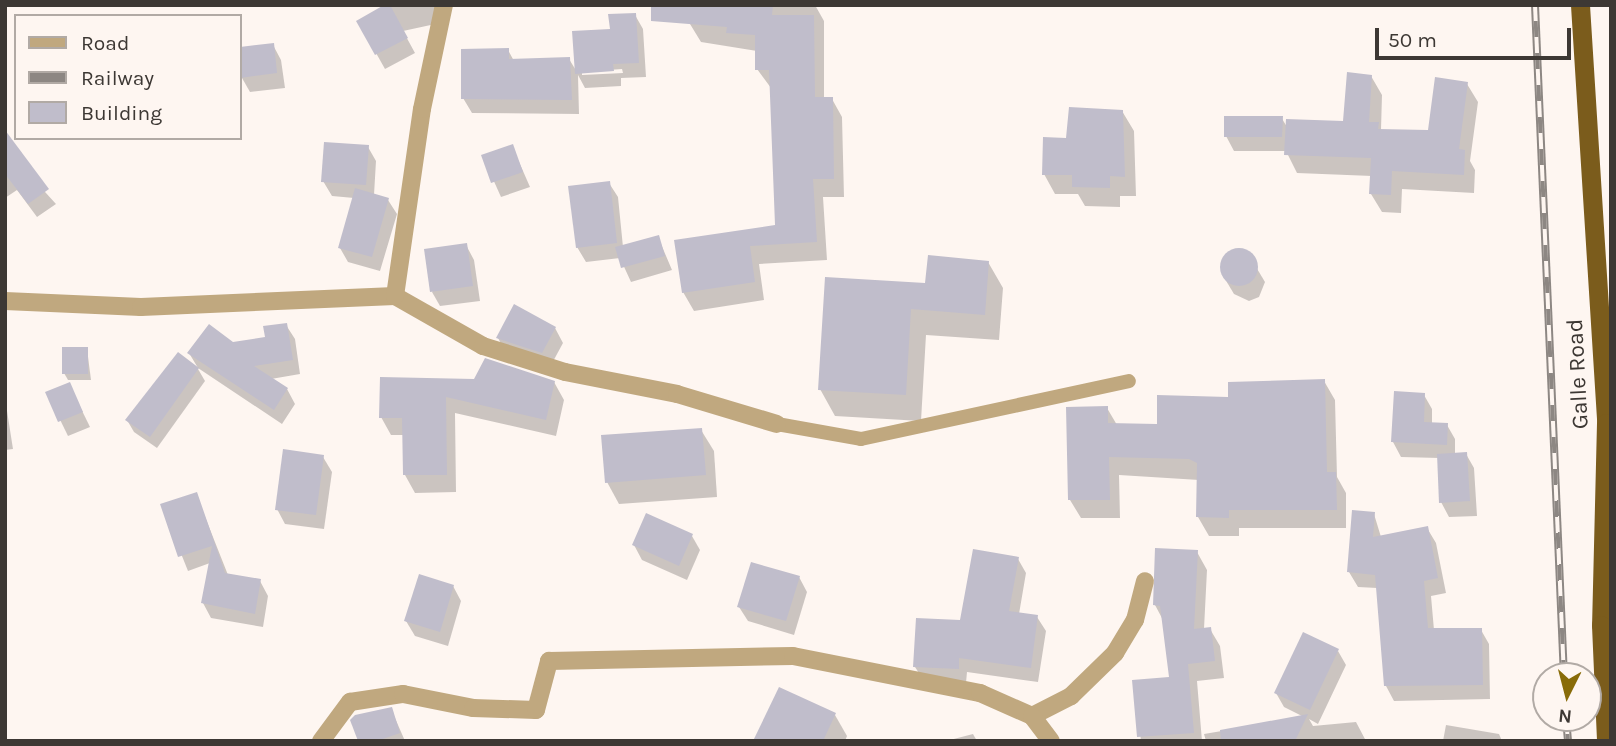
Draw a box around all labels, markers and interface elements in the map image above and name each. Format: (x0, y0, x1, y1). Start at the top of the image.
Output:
legend (14, 14, 242, 140)
scale bar (1378, 14, 1574, 58)
text: 50 m (1388, 28, 1437, 52)
text: Road (81, 31, 129, 55)
text: Railway (81, 66, 154, 90)
text: Building (81, 101, 162, 125)
street label: Galle Road (1561, 318, 1595, 430)
north arrow (1532, 662, 1602, 732)
text: N (1557, 704, 1573, 728)

